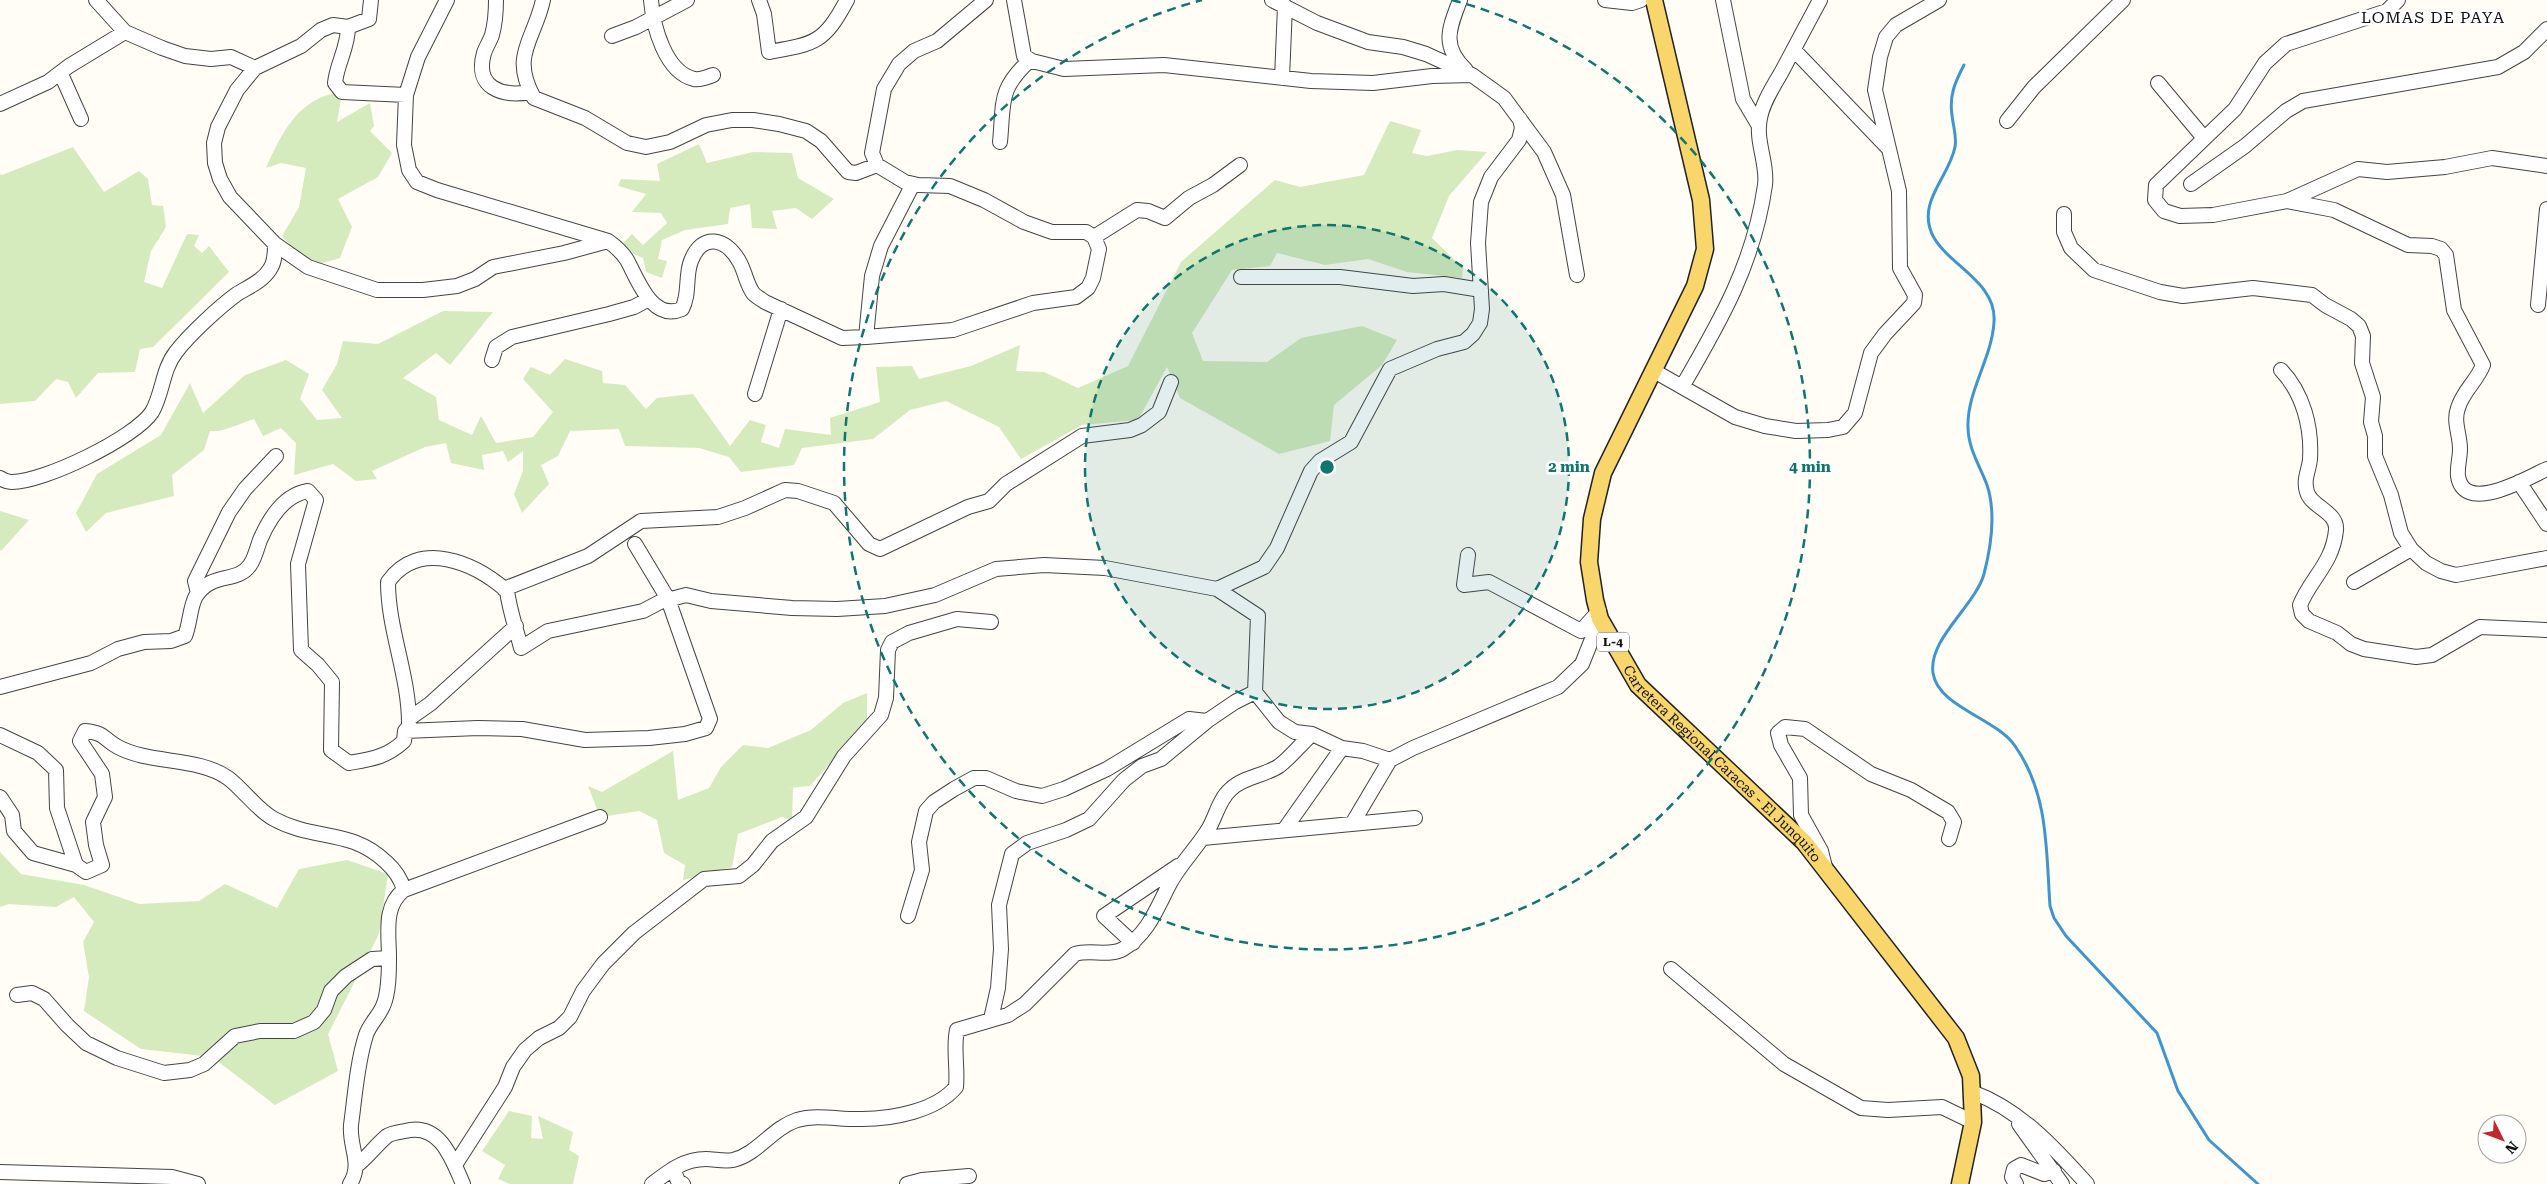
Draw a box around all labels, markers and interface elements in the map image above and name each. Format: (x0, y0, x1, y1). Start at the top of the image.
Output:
district label: LOMAS DE PAYA (2361, 8, 2505, 27)
centre of rings (1318, 458, 1336, 476)
text: 2 min (1548, 458, 1590, 476)
text: 4 min (1789, 458, 1831, 476)
road number: L-4 (1597, 632, 1629, 652)
street label: Carretera Regional Caracas - El Junquito (1620, 662, 1824, 865)
north arrow (2477, 1114, 2527, 1164)
text: N (2502, 1138, 2521, 1157)

